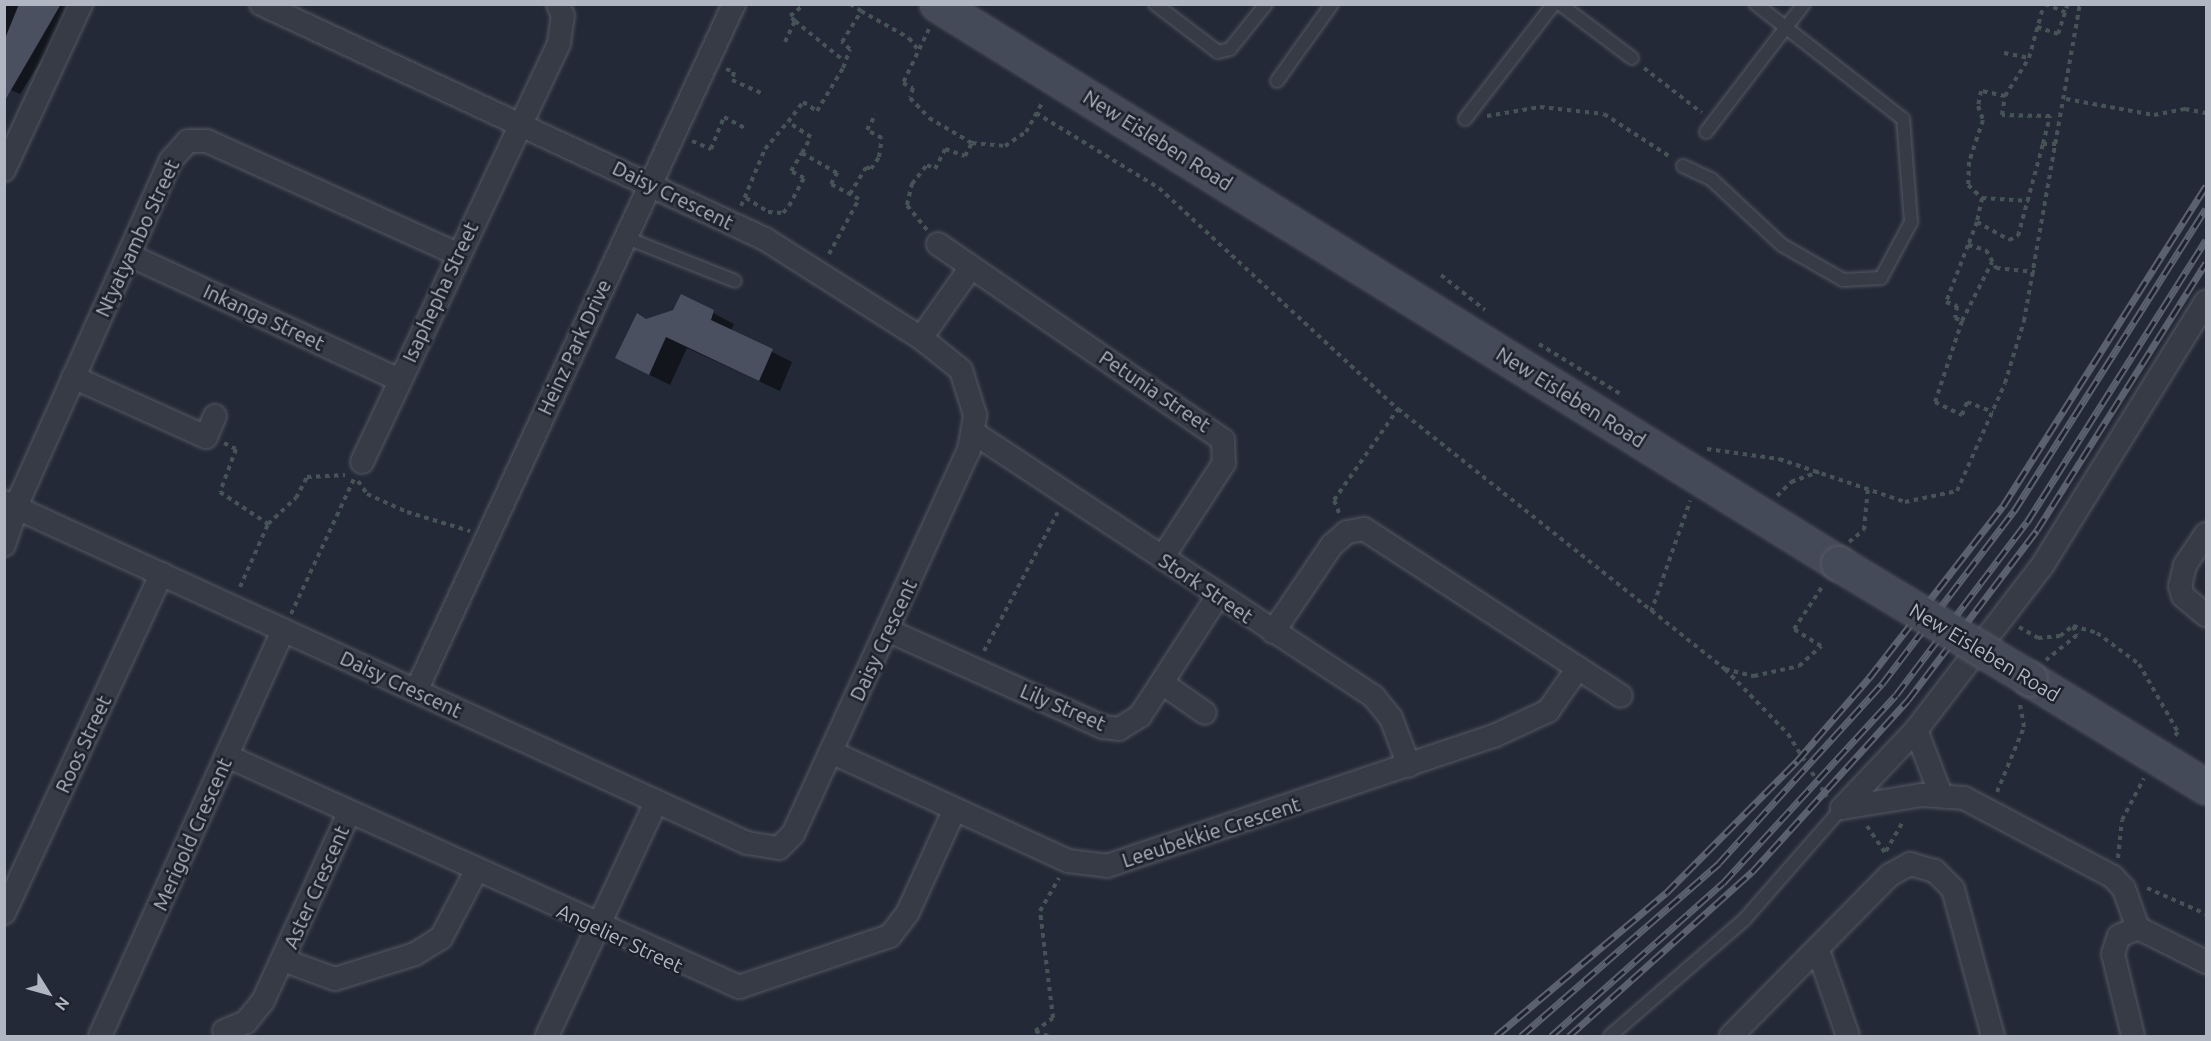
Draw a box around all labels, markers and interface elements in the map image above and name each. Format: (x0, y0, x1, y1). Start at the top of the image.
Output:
street label: New Eisleben Road (1079, 84, 1237, 196)
street label: Ntyatyambo Street (90, 155, 184, 321)
street label: Daisy Crescent (609, 155, 737, 235)
street label: Isaphepha Street (397, 218, 483, 366)
street label: Heinz Park Drive (532, 275, 616, 419)
street label: Inkanga Street (200, 279, 328, 355)
street label: New Eisleben Road (1492, 341, 1650, 453)
street label: Petunia Street (1095, 345, 1215, 437)
street label: Stork Street (1154, 548, 1258, 628)
street label: Daisy Crescent (844, 575, 922, 705)
street label: New Eisleben Road (1905, 598, 2065, 706)
street label: Daisy Crescent (336, 645, 466, 723)
street label: Lily Street (1017, 678, 1109, 736)
street label: Roos Street (50, 691, 116, 797)
street label: Merigold Crescent (148, 754, 236, 914)
street label: Leeubekkie Crescent (1119, 792, 1303, 872)
street label: Aster Crescent (278, 822, 354, 952)
street label: Angelier Street (553, 898, 687, 978)
north arrow (18, 963, 78, 1023)
text: N (52, 994, 73, 1014)

